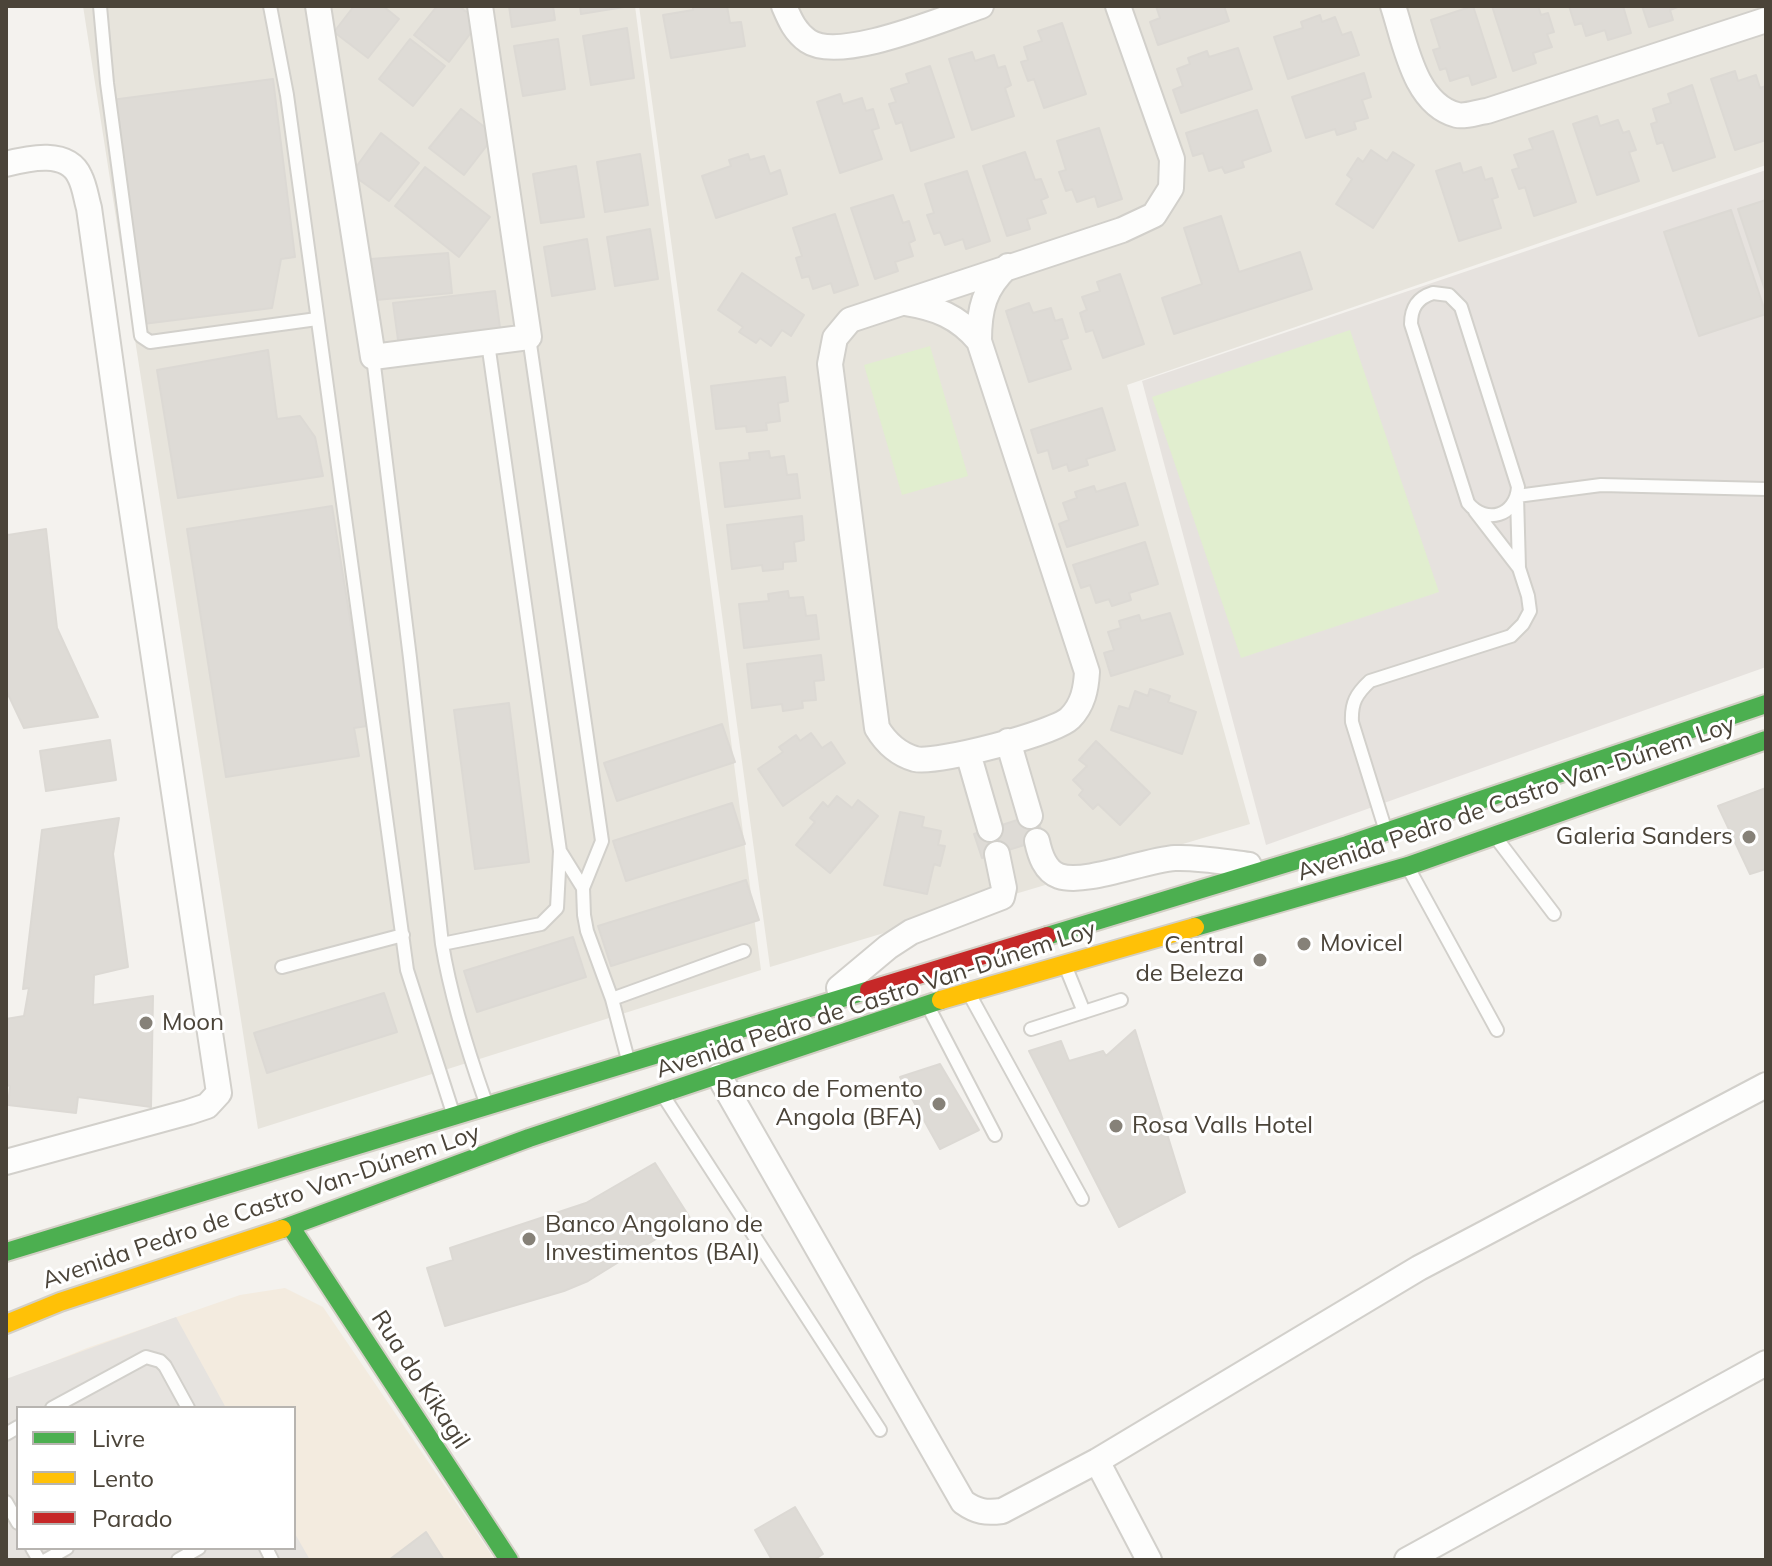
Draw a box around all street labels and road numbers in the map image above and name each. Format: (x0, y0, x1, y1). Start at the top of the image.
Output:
street label: Avenida Pedro de Castro Van-Dúnem Loy (1293, 710, 1739, 888)
street label: Avenida Pedro de Castro Van-Dúnem Loy (652, 915, 1100, 1085)
street label: Avenida Pedro de Castro Van-Dúnem Loy (38, 1118, 484, 1296)
street label: Rua do Kikagil (365, 1306, 475, 1454)

